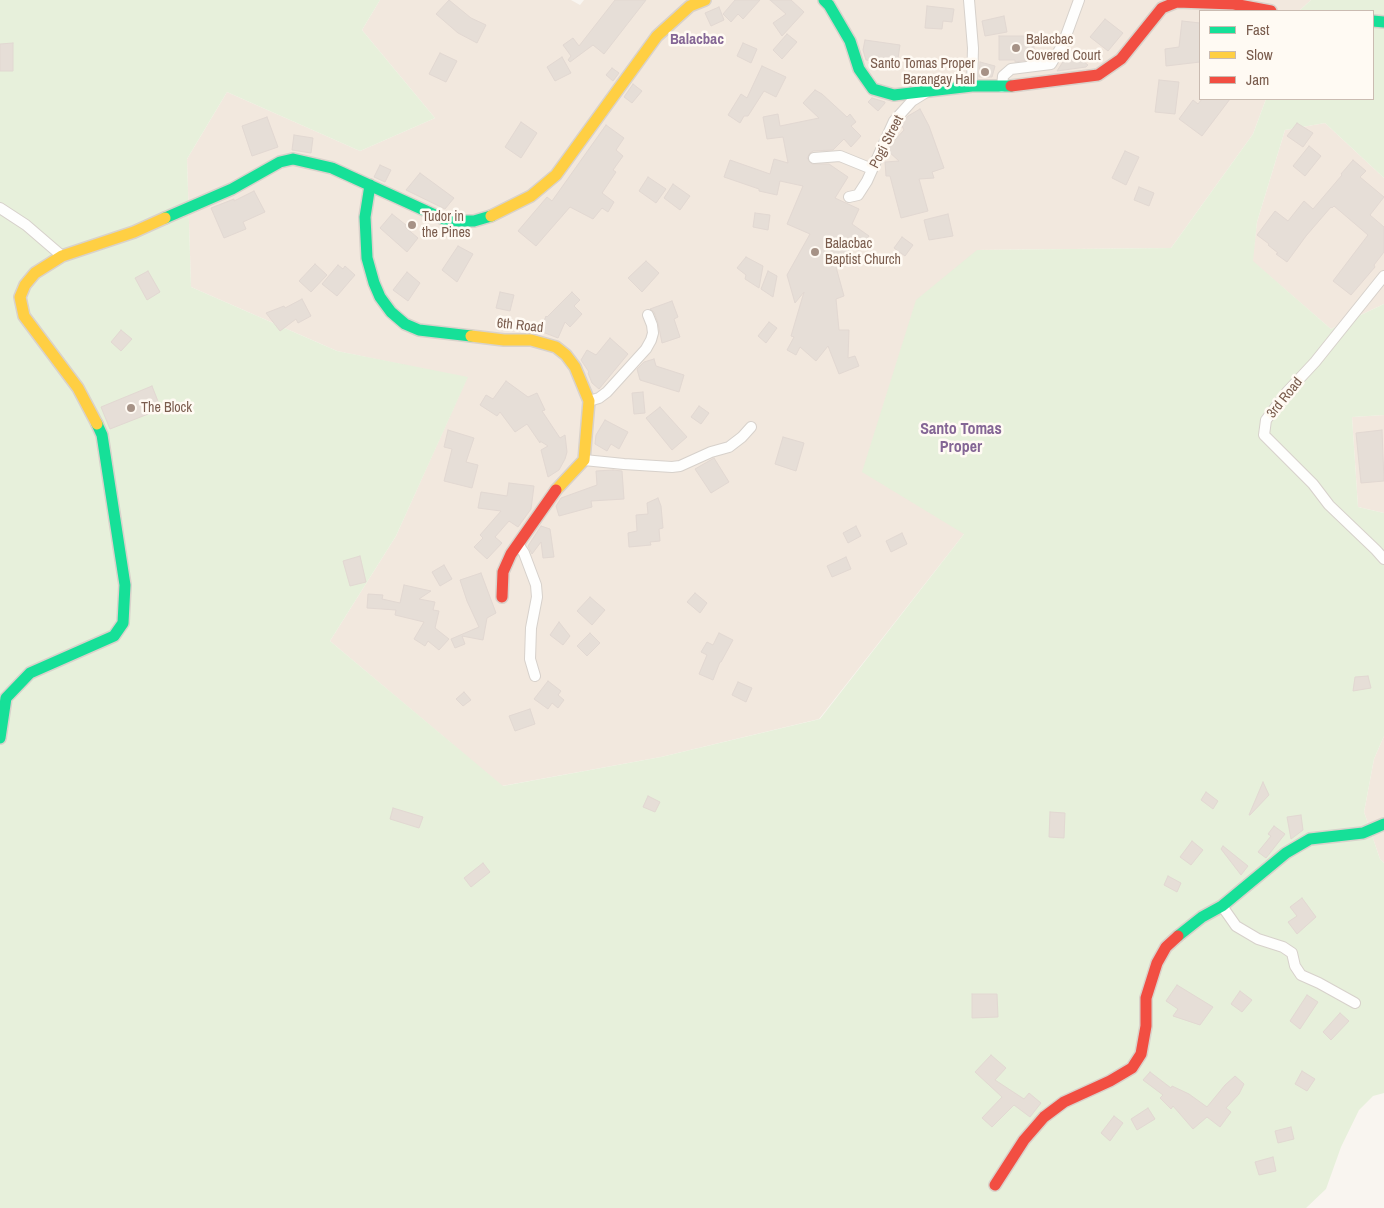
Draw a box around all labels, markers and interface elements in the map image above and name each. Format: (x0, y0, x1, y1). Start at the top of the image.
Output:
legend (1199, 10, 1374, 100)
text: Fast (1246, 19, 1269, 40)
district label: Balacbac (670, 31, 724, 49)
place label: Balacbac Covered Court (1026, 32, 1101, 64)
marker: Balacbac Covered Court (1010, 42, 1022, 54)
text: Slow (1246, 44, 1273, 65)
place label: Santo Tomas Proper Barangay Hall (870, 56, 975, 88)
marker: Santo Tomas Proper Barangay Hall (979, 66, 991, 78)
text: Jam (1246, 69, 1269, 90)
street label: Pogi Street (866, 113, 908, 171)
place label: Tudor in the Pines (422, 209, 471, 242)
marker: Tudor in the Pines (406, 219, 418, 231)
place label: Balacbac Baptist Church (825, 236, 901, 268)
marker: Balacbac Baptist Church (809, 246, 821, 258)
street label: 6th Road (496, 315, 544, 337)
street label: 3rd Road (1264, 374, 1306, 422)
place label: The Block (141, 400, 192, 416)
marker: The Block (125, 402, 137, 414)
district label: Santo Tomas Proper (920, 420, 1002, 458)

